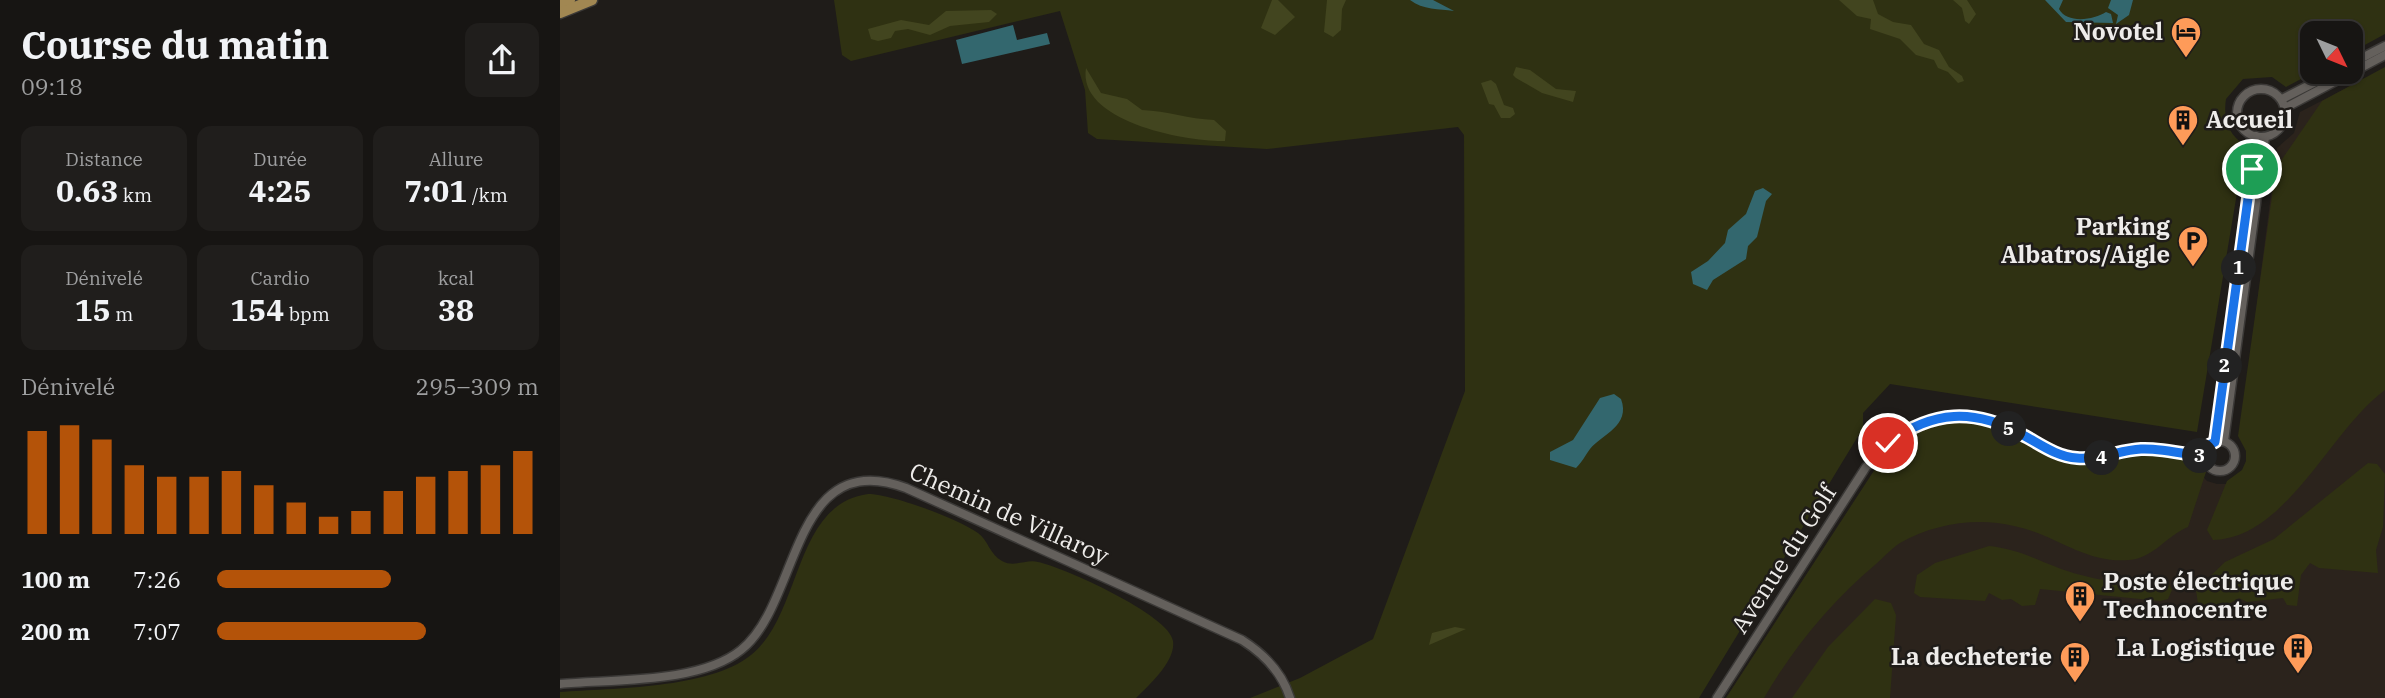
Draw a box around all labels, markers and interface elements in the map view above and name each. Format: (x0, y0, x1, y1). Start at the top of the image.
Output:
place label: Novotel (2073, 15, 2163, 47)
hotel icon: Novotel (2169, 15, 2203, 59)
text: Course du matin (21, 20, 329, 69)
north arrow (2300, 21, 2362, 84)
map controls (2300, 21, 2363, 84)
button: share (465, 23, 539, 97)
text: 09:18 (21, 71, 83, 101)
building icon: Accueil (2166, 103, 2200, 147)
place label: Accueil (2206, 103, 2293, 135)
pin (2222, 139, 2282, 199)
text: Distance (65, 147, 143, 171)
text: Durée (253, 147, 307, 171)
text: Allure (429, 147, 483, 171)
icon: arrive (2233, 150, 2271, 188)
text: 0.63 (56, 171, 118, 210)
text: 4:25 (248, 171, 312, 210)
text: 7:01 (404, 171, 467, 210)
text: km (118, 183, 152, 207)
text: /km (467, 183, 508, 207)
place label: Parking Albatros/Aigle (2001, 210, 2170, 270)
parking icon: Parking Albatros/Aigle (2176, 224, 2210, 268)
pin: 1 (2222, 250, 2256, 286)
text: 1 (2233, 255, 2244, 279)
text: Dénivelé (65, 266, 143, 290)
text: Cardio (250, 266, 310, 290)
text: kcal (438, 266, 474, 290)
text: 15 (75, 290, 111, 329)
text: 154 (230, 290, 284, 329)
text: 38 (438, 290, 474, 329)
text: m (111, 302, 133, 326)
text: bpm (284, 302, 330, 326)
pin: 2 (2208, 348, 2242, 384)
text: 2 (2219, 353, 2230, 377)
text: Dénivelé (21, 371, 115, 401)
text: 295–309 m (415, 371, 539, 401)
pin: 5 (1992, 412, 2026, 446)
pin (1858, 413, 1918, 473)
text: 5 (2003, 416, 2014, 440)
icon: check (1869, 424, 1907, 462)
pin: 3 (2182, 438, 2218, 474)
pin: 4 (2084, 440, 2120, 476)
text: 3 (2194, 443, 2205, 467)
text: 4 (2096, 445, 2107, 469)
street label: Chemin de Villaroy (905, 455, 1114, 572)
street label: Avenue du Golf (1723, 476, 1844, 639)
text: 100 m (21, 564, 90, 594)
text: 7:26 (133, 564, 181, 594)
place label: Poste électrique Technocentre (2103, 565, 2294, 625)
building icon: Poste électrique Technocentre (2063, 579, 2097, 623)
text: 200 m (21, 616, 90, 646)
text: 7:07 (133, 616, 181, 646)
place label: La Logistique (2116, 631, 2275, 663)
building icon: La Logistique (2281, 631, 2315, 675)
place label: La decheterie (1891, 640, 2052, 672)
building icon: La decheterie (2058, 640, 2092, 684)

